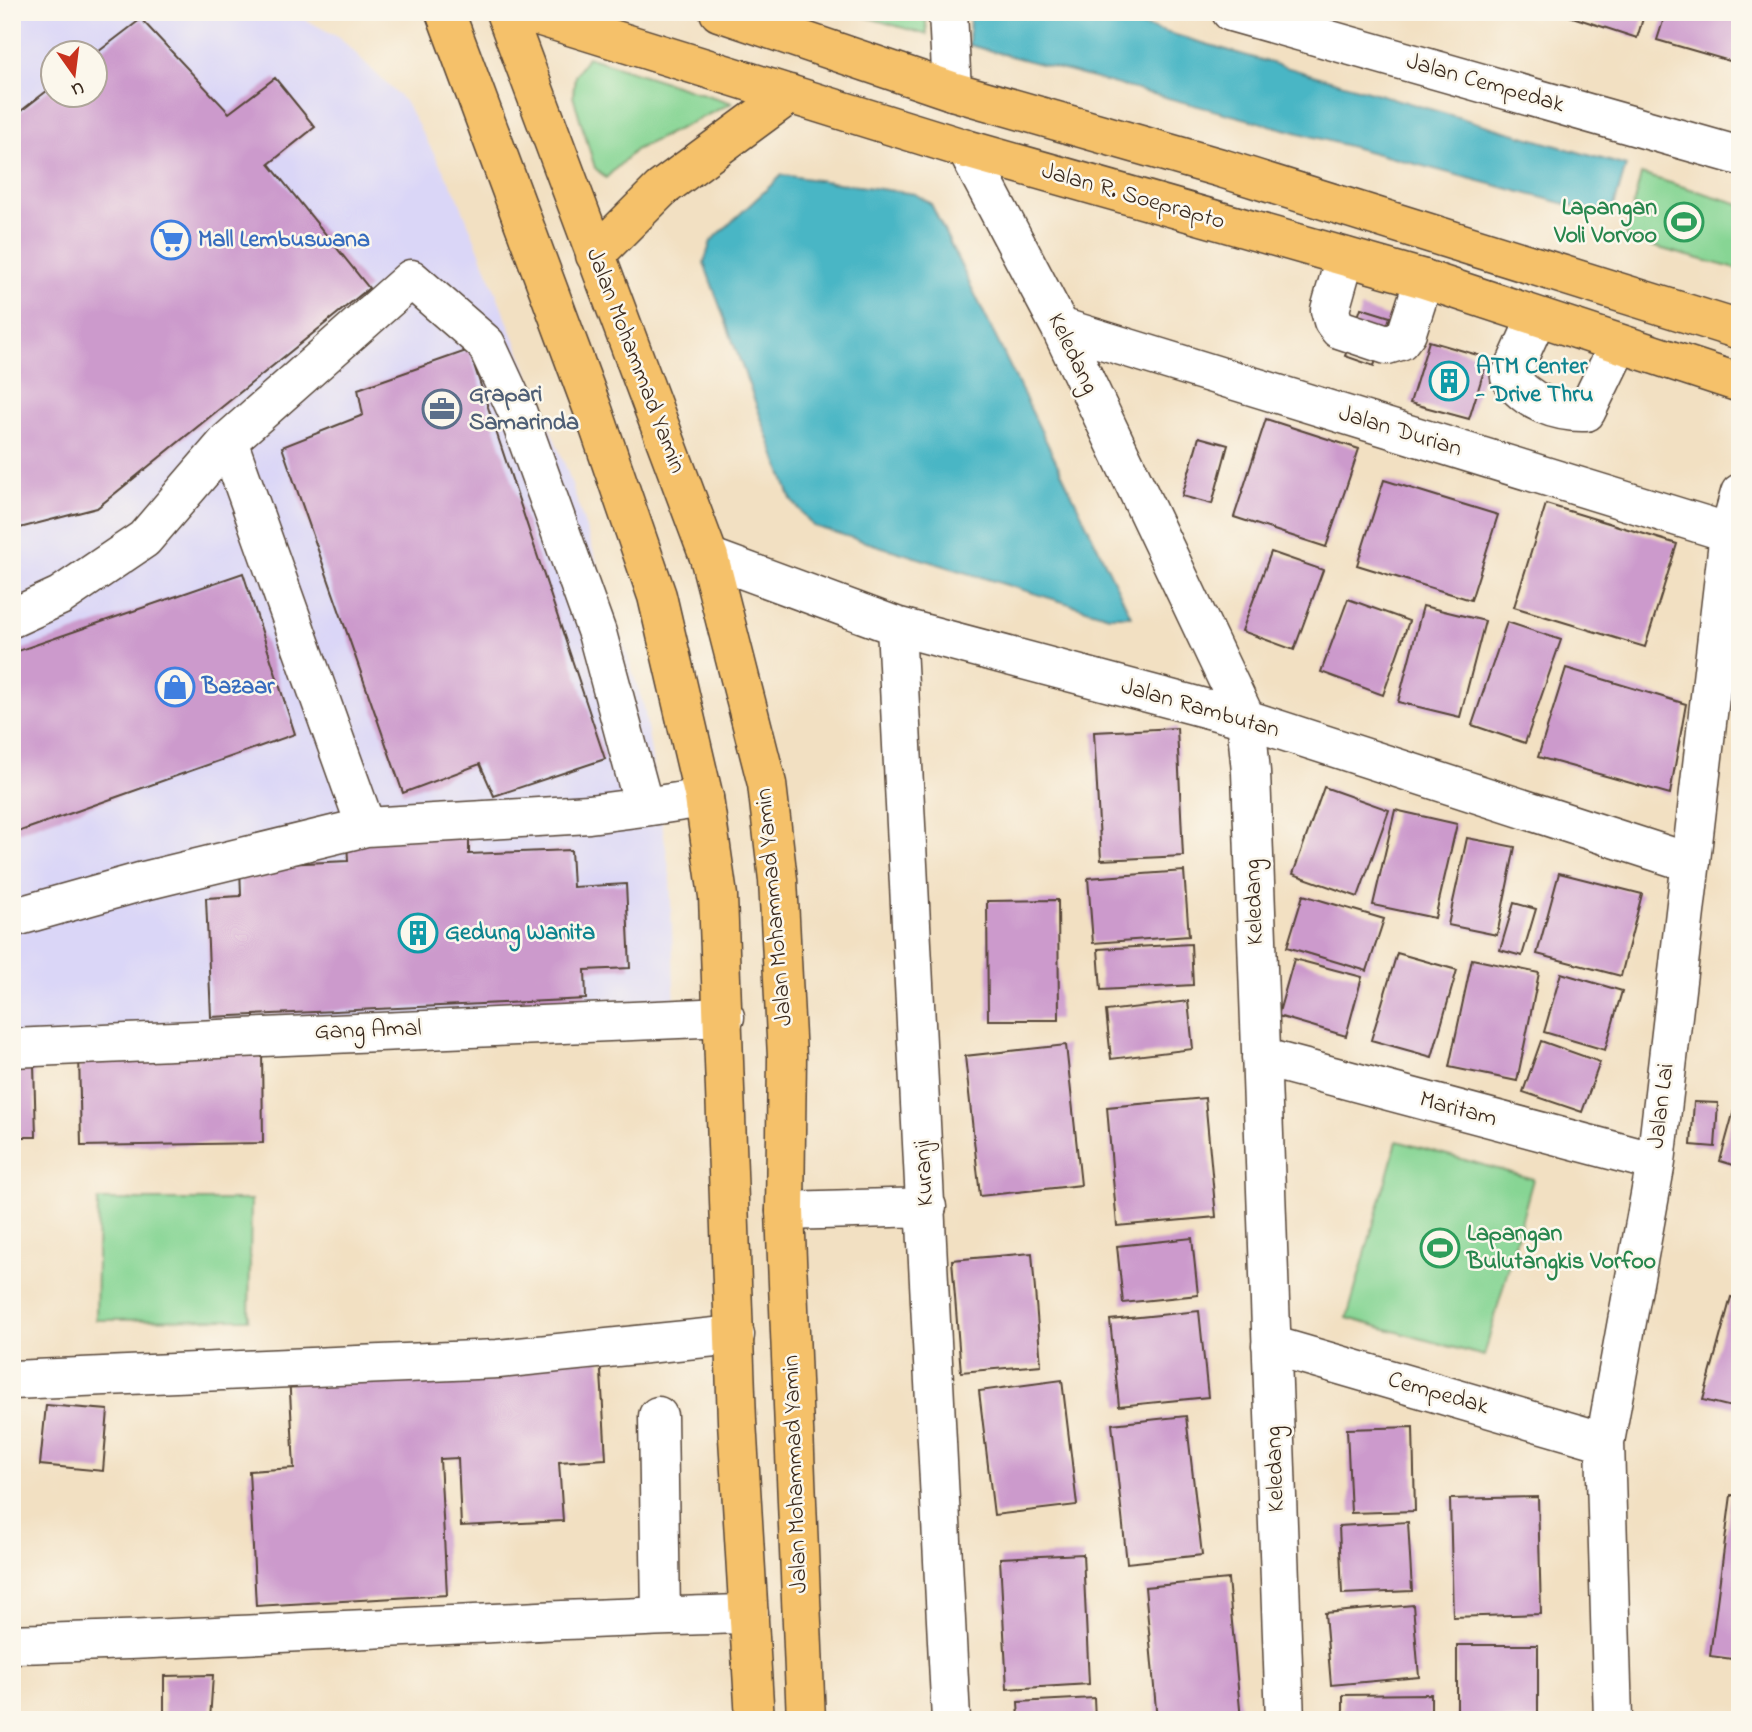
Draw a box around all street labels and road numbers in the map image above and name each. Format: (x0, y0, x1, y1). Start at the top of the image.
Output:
street label: Jalan Cempedak (1402, 45, 1569, 123)
street label: Jalan R. Soeprapto (1037, 154, 1229, 240)
street label: Jalan Mohammad Yamin (576, 243, 694, 479)
street label: Keledang (1037, 308, 1107, 400)
street label: Jalan Durian (1334, 397, 1466, 467)
street label: Jalan Rambutan (1117, 670, 1283, 748)
street label: Jalan Mohammad Yamin (747, 787, 803, 1027)
street label: Keledang (1236, 858, 1274, 946)
street label: Gang Amal (314, 1012, 422, 1050)
street label: Jalan Lai (1639, 1061, 1685, 1151)
street label: Maritam (1415, 1083, 1501, 1137)
street label: Kuranji (906, 1139, 944, 1207)
street label: Jalan Mohammad Yamin (774, 1354, 818, 1594)
street label: Cempedak (1384, 1363, 1493, 1425)
street label: Keledang (1257, 1425, 1295, 1513)

